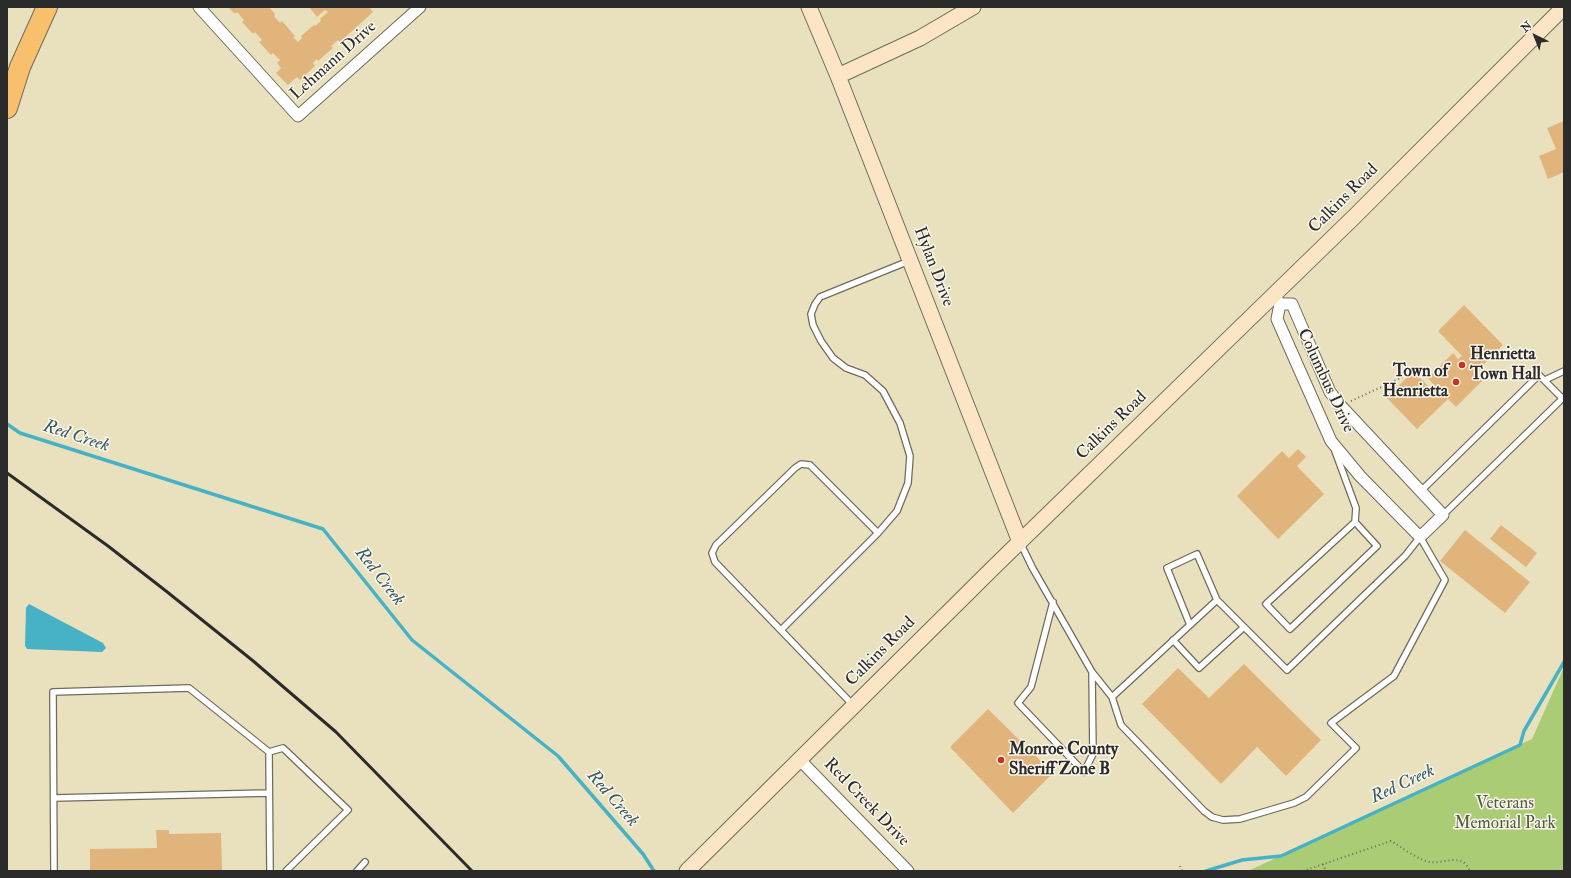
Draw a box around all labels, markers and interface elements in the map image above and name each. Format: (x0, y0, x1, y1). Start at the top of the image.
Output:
north arrow (1515, 16, 1555, 56)
street label: Lehmann Drive (287, 17, 381, 105)
text: N (1518, 19, 1535, 35)
street label: Calkins Road (1305, 160, 1383, 238)
street label: Hylan Drive (908, 224, 958, 310)
street label: Columbus Drive (1292, 326, 1358, 436)
place label: Henrietta Town Hall (1470, 345, 1541, 385)
marker: Henrietta Town Hall (1457, 360, 1467, 370)
place label: Town of Henrietta (1382, 362, 1448, 402)
marker: Town of Henrietta (1451, 377, 1461, 387)
street label: Calkins Road (1073, 387, 1151, 465)
water label: Red Creek (40, 416, 112, 458)
water label: Red Creek (349, 543, 409, 611)
street label: Calkins Road (842, 613, 920, 691)
place label: Monroe County Sheriff Zone B (1009, 740, 1118, 780)
street label: Red Creek Drive (819, 755, 913, 851)
marker: Monroe County Sheriff Zone B (996, 755, 1006, 765)
water label: Red Creek (1368, 761, 1438, 809)
water label: Red Creek (581, 766, 643, 832)
park label: Veterans Memorial Park (1454, 794, 1556, 834)

